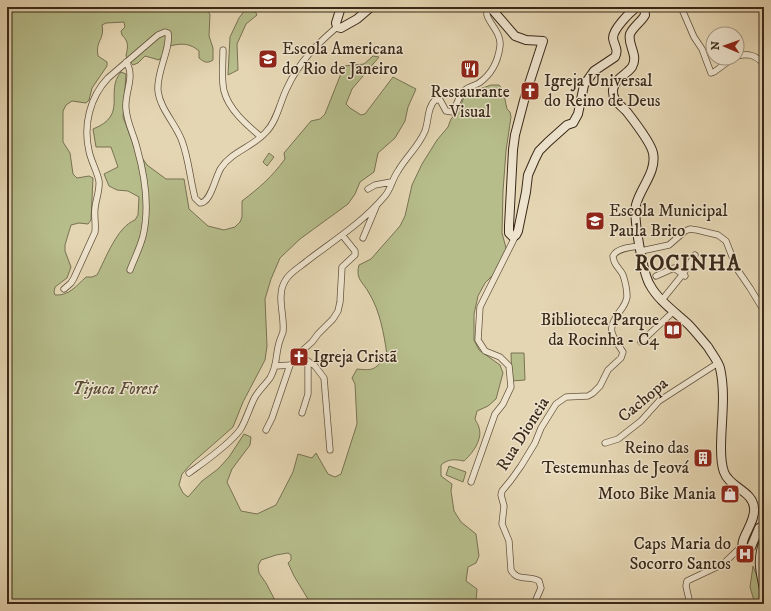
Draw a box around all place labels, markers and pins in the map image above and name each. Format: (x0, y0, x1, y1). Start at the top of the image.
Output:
place label: Escola Americana do Rio de Janeiro (282, 38, 404, 80)
school or university icon: Escola Americana do Rio de Janeiro (257, 48, 279, 70)
restaurant icon: Restaurante Visual (459, 58, 481, 80)
place label: Igreja Universal do Reino de Deus (544, 70, 661, 112)
church icon: Igreja Universal do Reino de Deus (519, 80, 541, 102)
place label: Restaurante Visual (430, 81, 510, 123)
place label: Escola Municipal Paula Brito (609, 200, 728, 242)
school or university icon: Escola Municipal Paula Brito (584, 210, 606, 232)
place label: Biblioteca Parque da Rocinha - C4 (541, 309, 660, 351)
library icon: Biblioteca Parque da Rocinha - C4 (662, 319, 684, 341)
church icon: Igreja Cristã (288, 346, 310, 368)
place label: Igreja Cristã (313, 346, 398, 368)
place label: Reino das Testemunhas de Jeová (542, 437, 690, 479)
building icon: Reino das Testemunhas de Jeová (692, 447, 714, 469)
place label: Moto Bike Mania (598, 483, 717, 505)
shop icon: Moto Bike Mania (719, 483, 741, 505)
place label: Caps Maria do Socorro Santos (629, 533, 731, 575)
hospital icon: Caps Maria do Socorro Santos (734, 543, 756, 565)

